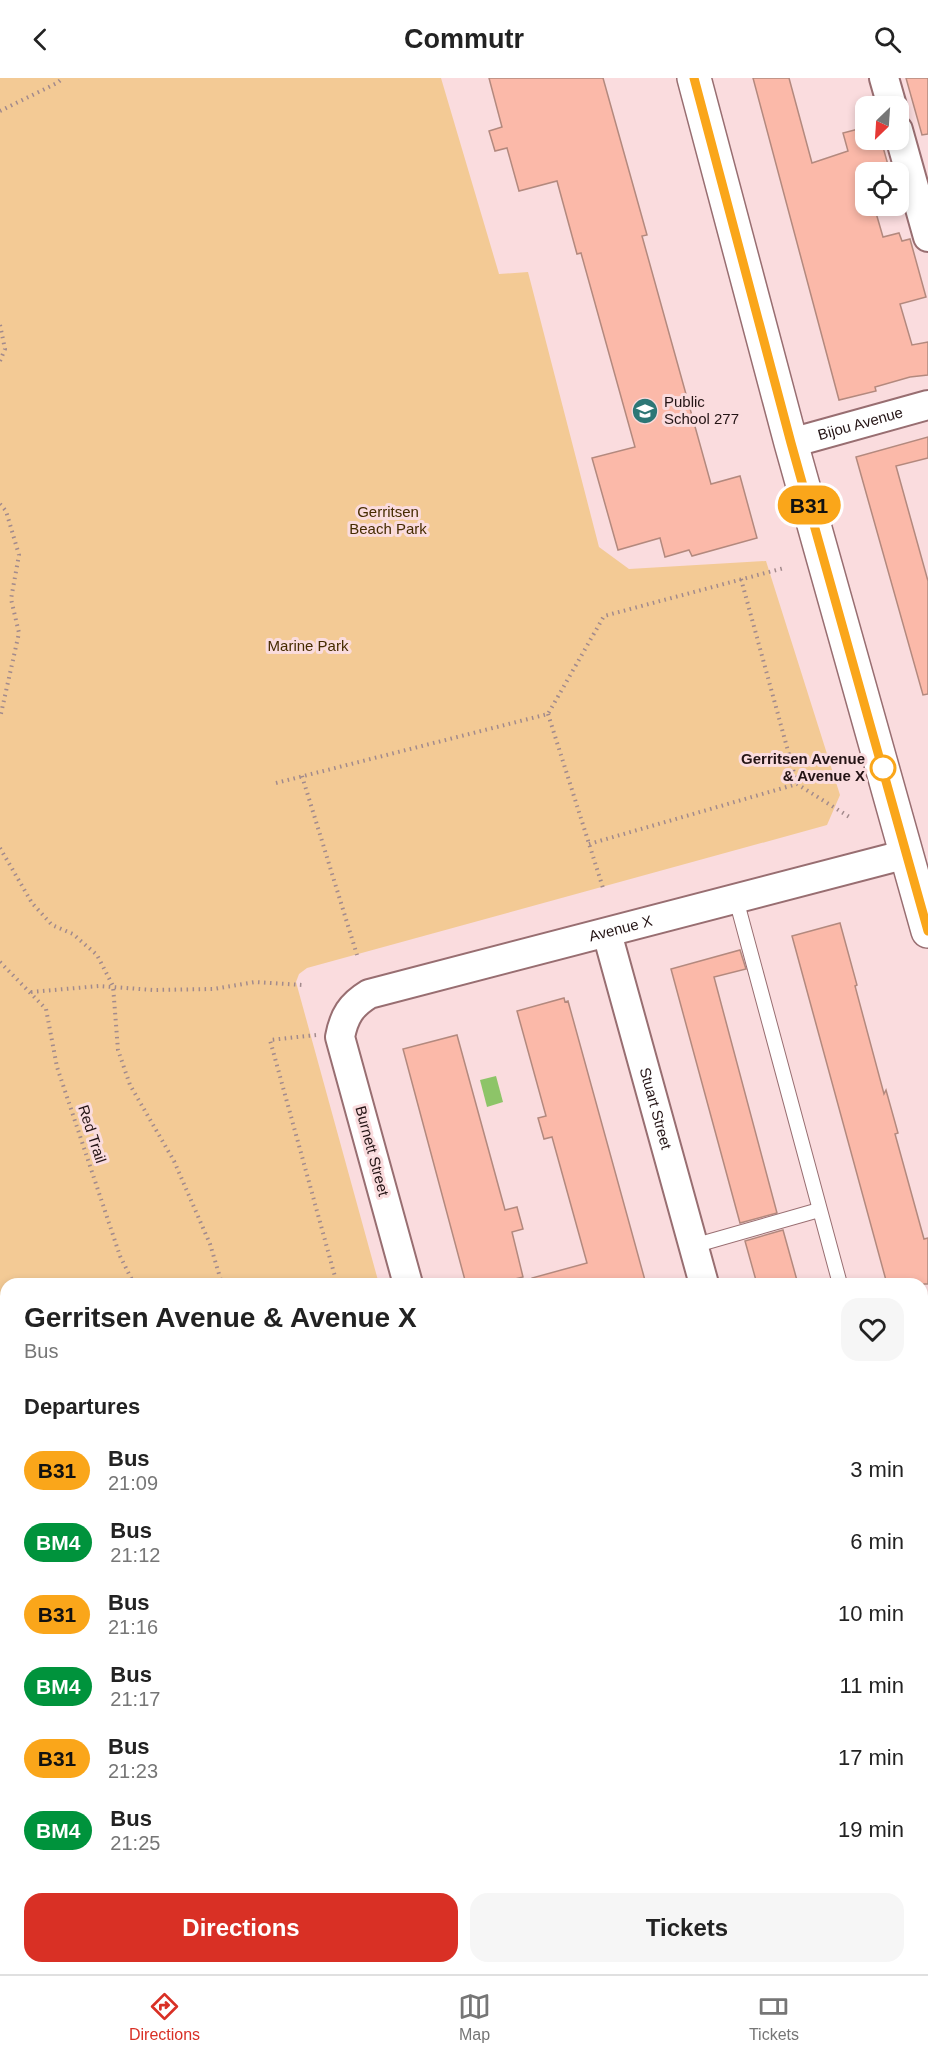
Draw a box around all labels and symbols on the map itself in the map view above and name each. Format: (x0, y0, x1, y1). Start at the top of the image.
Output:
north arrow (855, 96, 909, 150)
place label: Public School 277 (664, 393, 739, 427)
school or university icon: Public School 277 (630, 396, 660, 426)
street label: Bijou Avenue (816, 403, 905, 443)
line badge: B31 (774, 486, 844, 524)
park label: Gerritsen Beach Park (349, 503, 427, 537)
park label: Marine Park (268, 637, 349, 654)
place label: Gerritsen Avenue & Avenue X (741, 750, 865, 784)
marker: Gerritsen Avenue & Avenue X (870, 755, 896, 781)
street label: Avenue X (587, 912, 654, 944)
street label: Stuart Street (637, 1065, 676, 1152)
street label: Red Trail (75, 1103, 110, 1165)
street label: Burnett Street (352, 1104, 393, 1199)

